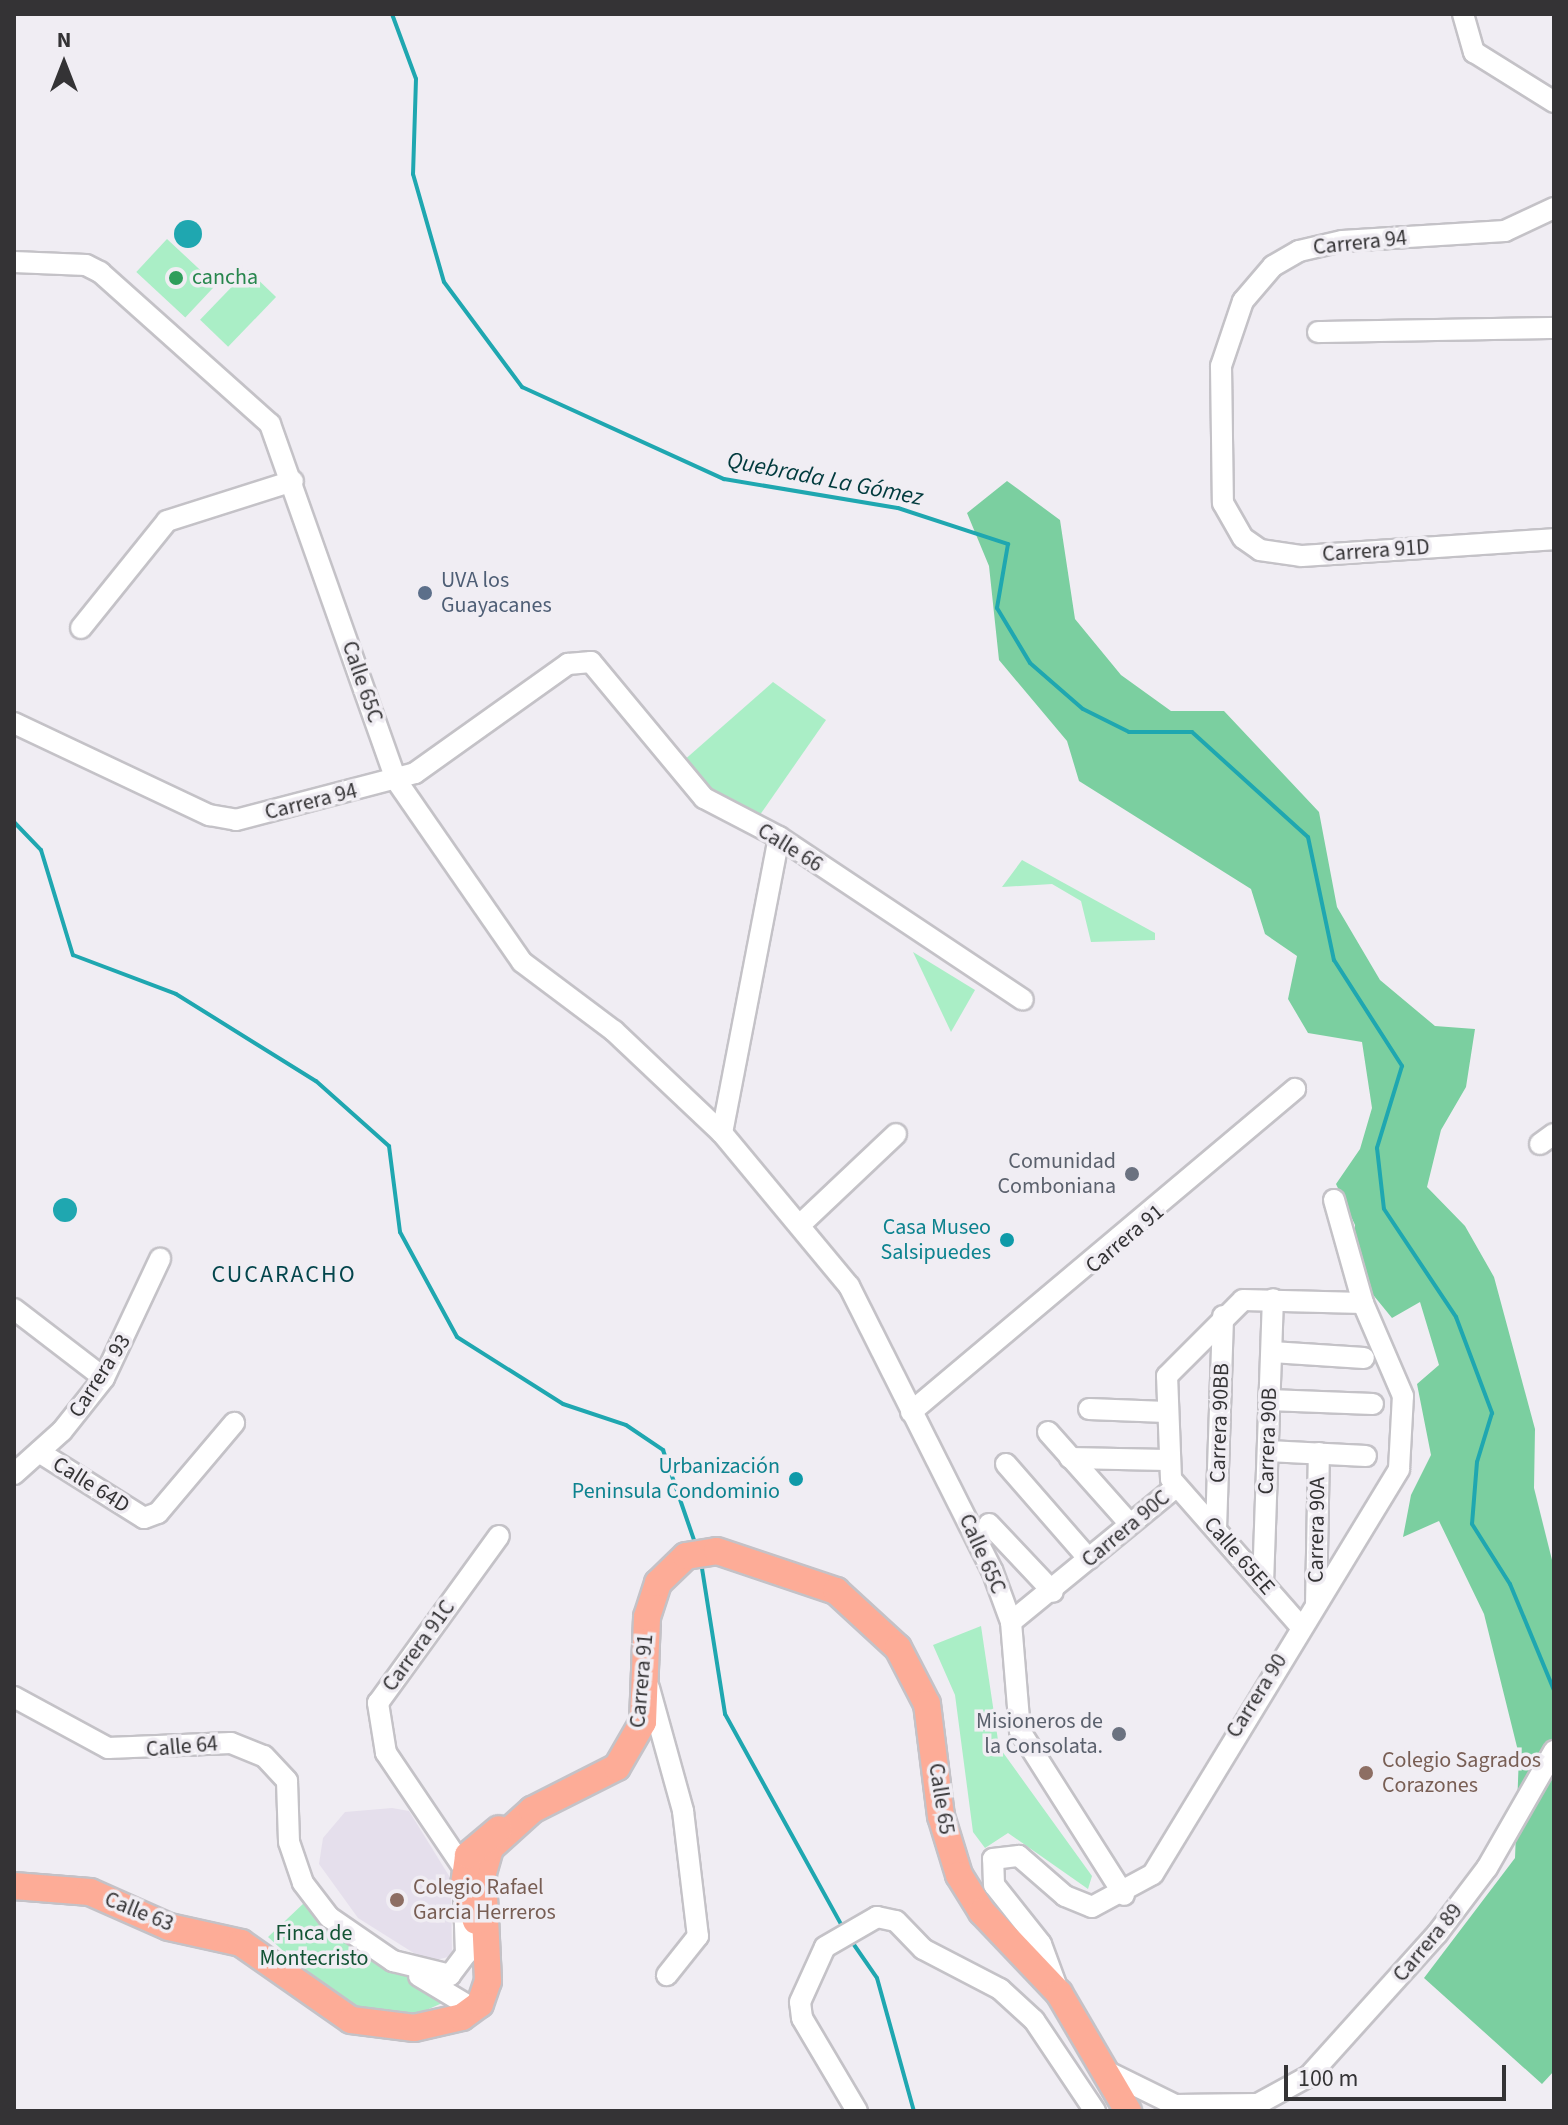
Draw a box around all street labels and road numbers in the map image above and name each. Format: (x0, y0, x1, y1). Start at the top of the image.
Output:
street label: Carrera 94 (1312, 225, 1408, 261)
street label: Carrera 91D (1321, 534, 1431, 568)
street label: Calle 65C (336, 638, 388, 726)
street label: Carrera 94 (262, 778, 360, 826)
street label: Calle 66 (752, 818, 828, 878)
street label: Carrera 91 (1080, 1199, 1170, 1279)
street label: Carrera 93 (63, 1329, 137, 1423)
street label: Carrera 90BB (1205, 1363, 1235, 1483)
street label: Carrera 90B (1253, 1387, 1283, 1495)
street label: Calle 64D (48, 1451, 134, 1519)
street label: Carrera 90A (1303, 1477, 1331, 1583)
street label: Carrera 90C (1077, 1485, 1175, 1573)
street label: Calle 65C (953, 1510, 1011, 1598)
street label: Calle 65EE (1198, 1511, 1280, 1601)
street label: Carrera 91C (377, 1595, 461, 1697)
street label: Carrera 91 (625, 1633, 659, 1729)
street label: Carrera 90 (1221, 1649, 1293, 1743)
street label: Calle 64 (145, 1731, 219, 1763)
street label: Calle 65 (922, 1761, 960, 1837)
street label: Calle 63 (101, 1886, 177, 1938)
street label: Carrera 89 (1388, 1898, 1468, 1988)

